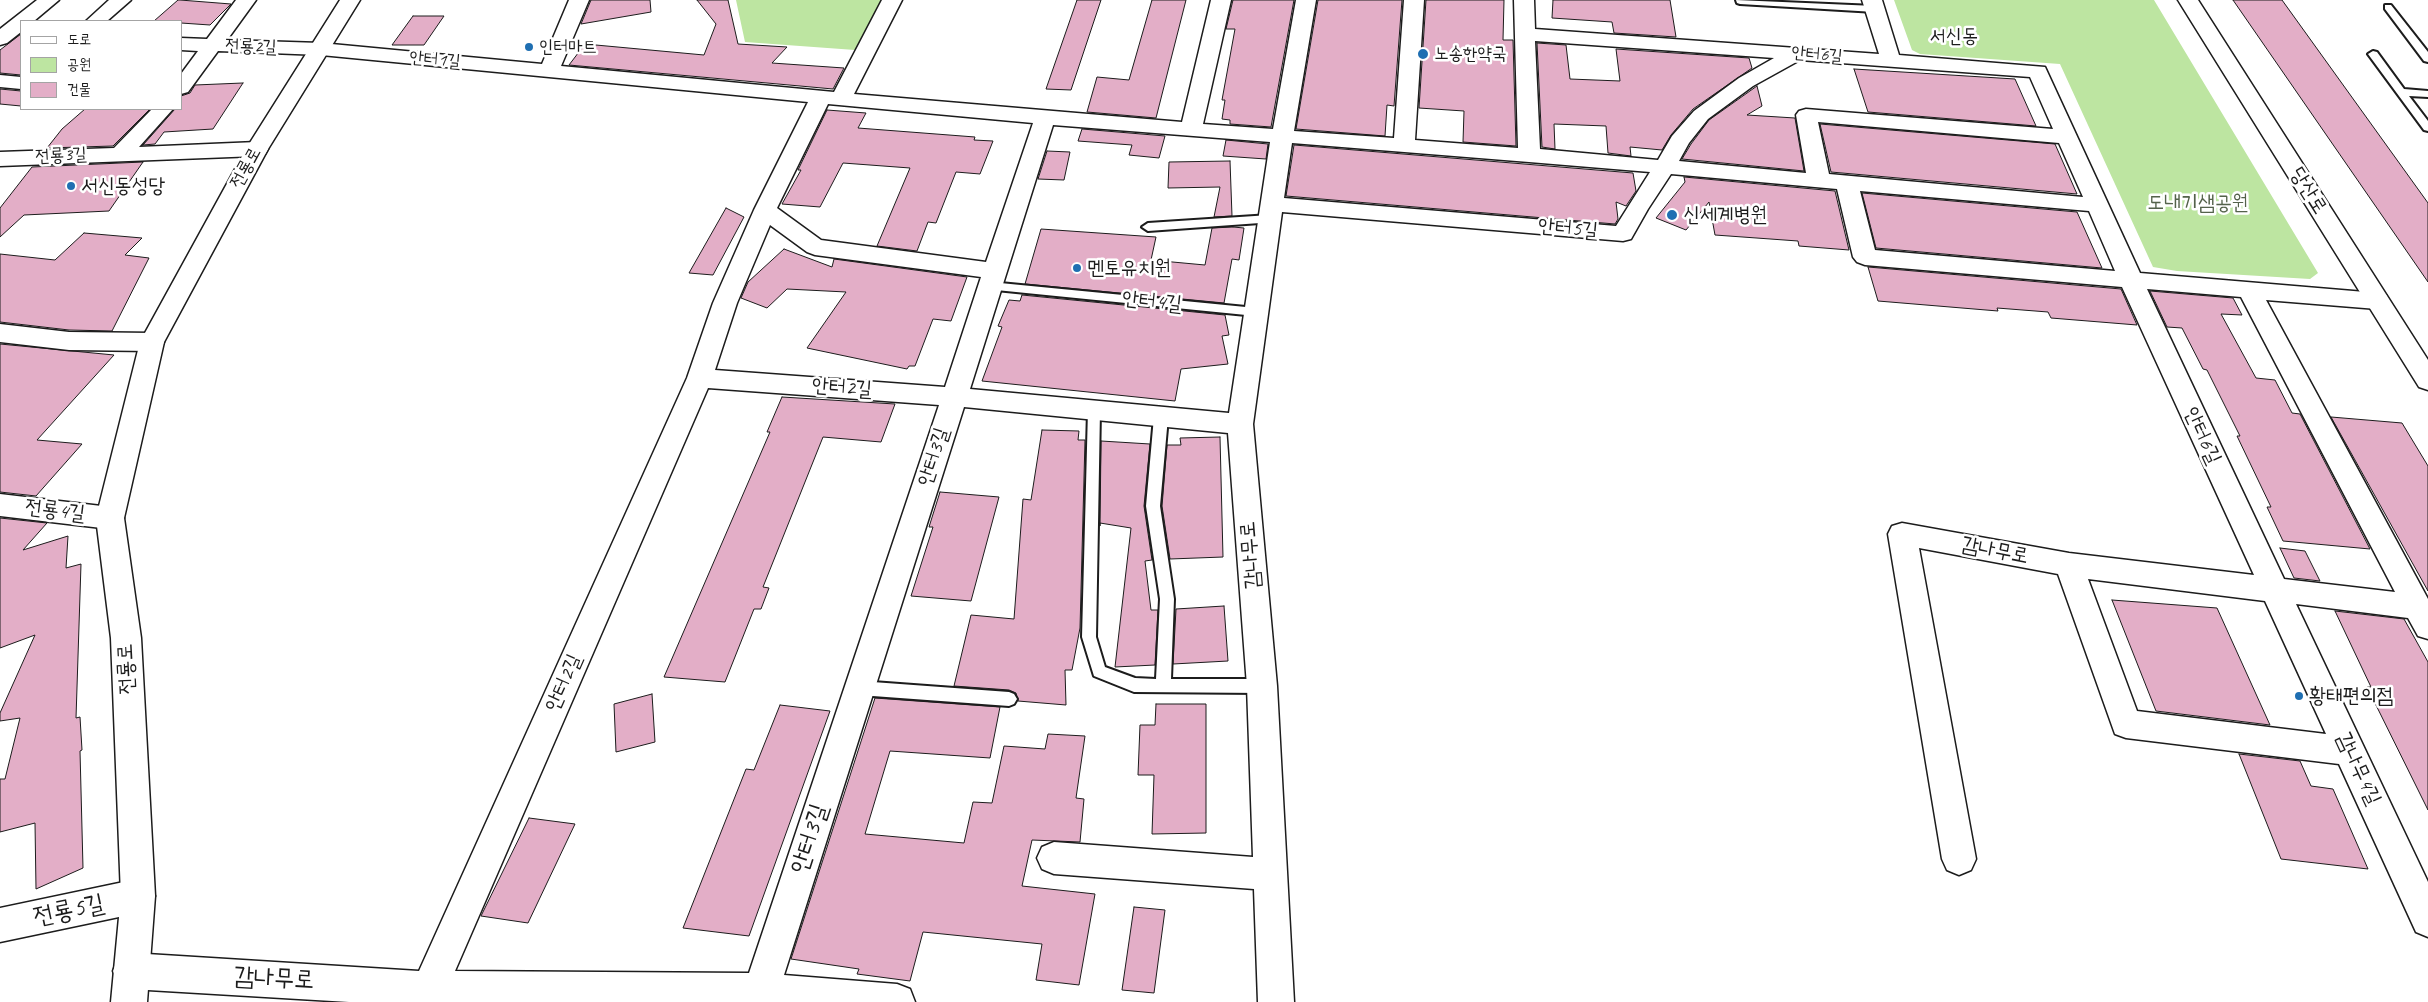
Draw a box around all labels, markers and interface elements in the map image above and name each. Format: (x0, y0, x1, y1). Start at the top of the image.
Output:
legend (20, 20, 182, 110)
district label: 서신동 (1930, 25, 1978, 49)
text: 도로 (67, 30, 91, 49)
street label: 전룡2길 (225, 35, 277, 59)
place label: 인터마트 (539, 36, 597, 58)
marker: 인터마트 (523, 41, 535, 53)
street label: 안터6길 (1790, 42, 1844, 68)
place label: 노송한약국 (1434, 43, 1506, 65)
street label: 안터1길 (408, 47, 462, 73)
marker: 노송한약국 (1416, 47, 1430, 61)
text: 공원 (67, 55, 91, 74)
text: 건물 (67, 80, 91, 99)
street label: 전룡3길 (35, 144, 87, 168)
street label: 전룡로 (226, 144, 266, 192)
street label: 당산로 (2284, 163, 2332, 219)
place label: 서신동성당 (81, 173, 165, 199)
marker: 서신동성당 (65, 180, 77, 192)
park label: 도내기샘공원 (2147, 190, 2249, 216)
place label: 신세계병원 (1683, 202, 1767, 228)
marker: 신세계병원 (1665, 208, 1679, 222)
street label: 안터5길 (1537, 214, 1599, 244)
place label: 멘토유치원 (1087, 255, 1171, 281)
marker: 멘토유치원 (1071, 262, 1083, 274)
street label: 안터4길 (1121, 286, 1183, 318)
street label: 안터2길 (811, 373, 873, 403)
street label: 안터6길 (2178, 403, 2226, 469)
street label: 안터3길 (913, 425, 955, 489)
street label: 전룡4길 (24, 495, 86, 527)
street label: 감나무로 (1236, 520, 1266, 590)
street label: 감나무로 (1959, 532, 2031, 570)
street label: 전룡로 (113, 643, 141, 695)
street label: 안터2길 (540, 650, 588, 716)
place label: 황태편의점 (2309, 683, 2393, 709)
marker: 황태편의점 (2293, 690, 2305, 702)
street label: 감나무4길 (2330, 729, 2386, 809)
street label: 안터3길 (785, 800, 835, 878)
street label: 전룡5길 (31, 889, 107, 933)
street label: 감나무로 (233, 962, 315, 996)

